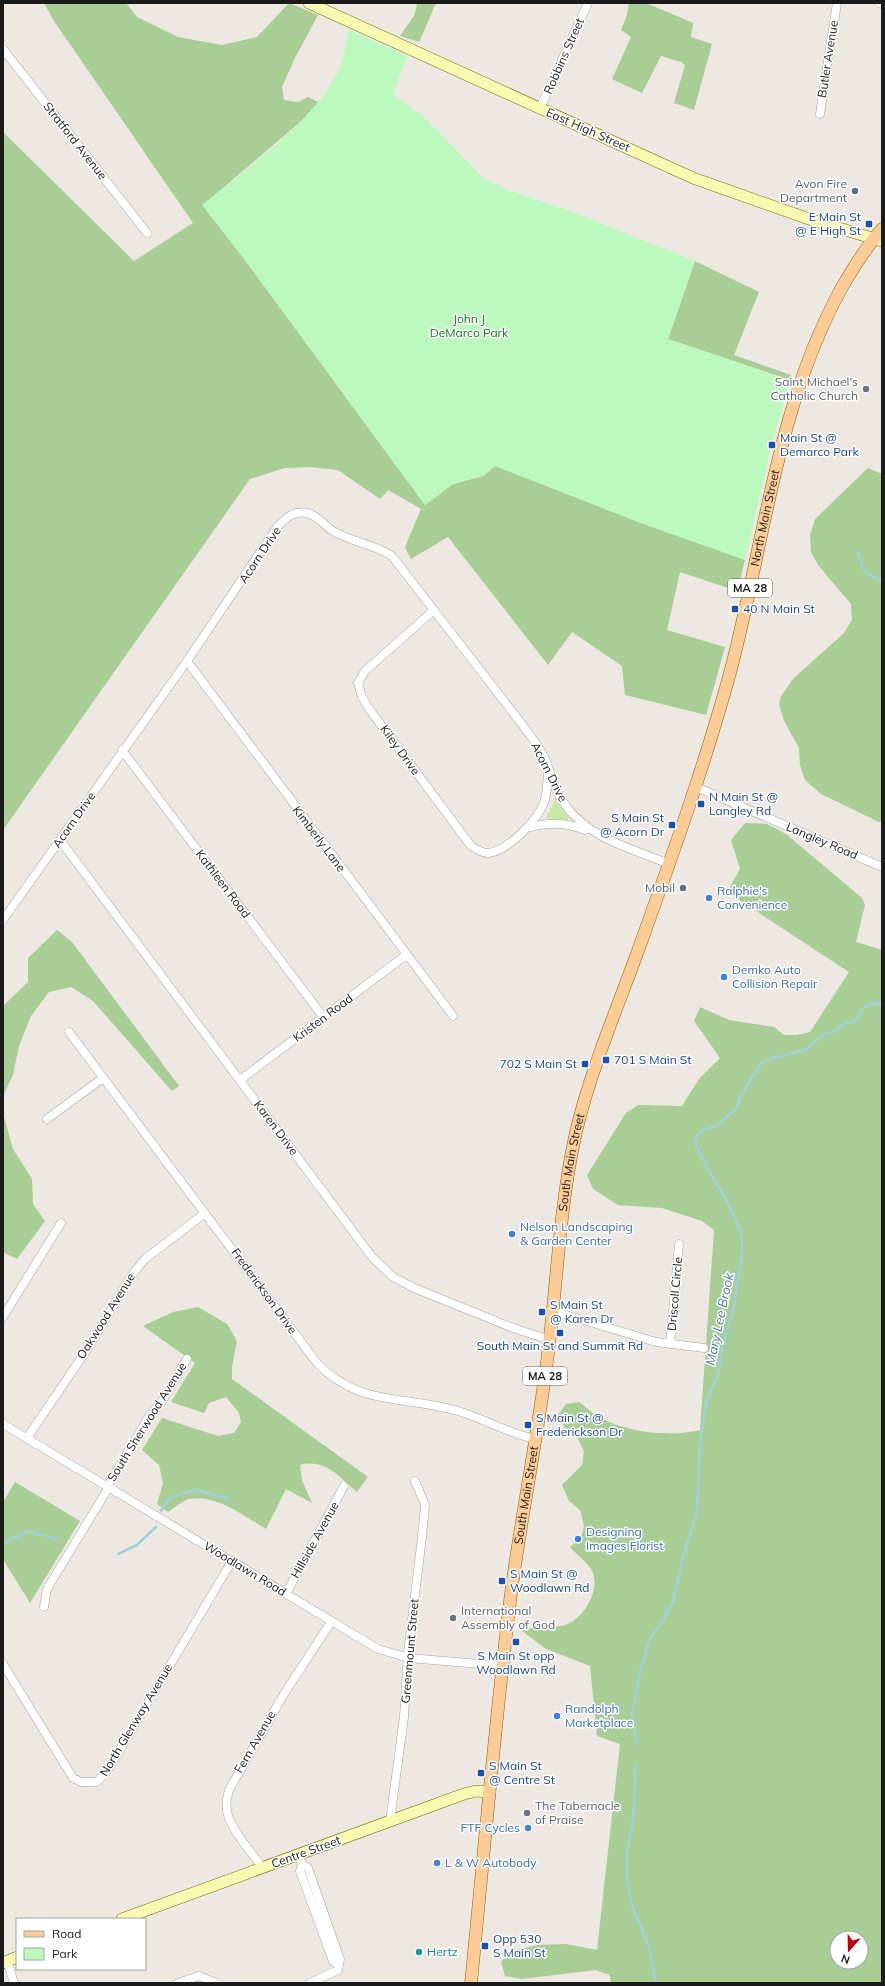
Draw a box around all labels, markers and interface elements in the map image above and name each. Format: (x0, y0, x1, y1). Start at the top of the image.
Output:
street label: Robbins Street (540, 15, 587, 96)
street label: Butler Avenue (814, 19, 841, 99)
street label: Stratford Avenue (40, 99, 110, 183)
street label: East High Street (544, 104, 632, 155)
place label: Avon Fire Department (780, 176, 847, 205)
marker: Avon Fire Department (850, 186, 860, 196)
place label: E Main St @ E High St (795, 209, 861, 238)
marker: E Main St @ E High St (864, 219, 874, 229)
park label: John J DeMarco Park (430, 311, 509, 340)
place label: Saint Michael's Catholic Church (771, 374, 858, 403)
marker: Saint Michael's Catholic Church (861, 384, 871, 394)
place label: Main St @ Demarco Park (780, 430, 859, 459)
marker: Main St @ Demarco Park (767, 440, 777, 450)
street label: North Main Street (747, 468, 783, 568)
street label: Acorn Drive (235, 524, 284, 586)
road number: MA 28 (728, 579, 772, 597)
place label: 40 N Main St (743, 601, 815, 616)
marker: 40 N Main St (730, 604, 740, 614)
street label: Kiley Drive (377, 722, 424, 778)
street label: Acorn Drive (528, 739, 571, 804)
street label: Acorn Drive (49, 789, 98, 851)
place label: N Main St @ Langley Rd (709, 789, 778, 818)
marker: N Main St @ Langley Rd (696, 799, 706, 809)
street label: Kimberly Lane (290, 803, 349, 875)
place label: S Main St @ Acorn Dr (600, 810, 665, 839)
street label: Langley Road (784, 819, 860, 862)
marker: S Main St @ Acorn Dr (667, 820, 677, 830)
street label: Kathleen Road (193, 847, 254, 921)
place label: Mobil (645, 880, 675, 895)
marker: Mobil (678, 883, 688, 893)
place label: Ralphie's Convenience (717, 883, 787, 912)
marker: Ralphie's Convenience (704, 893, 714, 903)
place label: Demko Auto Collision Repair (732, 962, 818, 991)
marker: Demko Auto Collision Repair (719, 972, 729, 982)
street label: Kristen Road (290, 990, 356, 1045)
place label: 701 S Main St (614, 1052, 692, 1067)
marker: 701 S Main St (601, 1055, 611, 1065)
place label: 702 S Main St (499, 1056, 577, 1071)
marker: 702 S Main St (580, 1059, 590, 1069)
street label: Karen Drive (251, 1097, 302, 1158)
street label: South Main Street (555, 1112, 587, 1212)
place label: Nelson Landscaping & Garden Center (520, 1219, 633, 1248)
marker: Nelson Landscaping & Garden Center (507, 1229, 517, 1239)
street label: Frederickson Drive (228, 1245, 301, 1337)
street label: Driscoll Circle (664, 1256, 685, 1332)
street label: Oakwood Avenue (73, 1270, 138, 1362)
water label: Mary Lee Brook (701, 1271, 737, 1367)
place label: S Main St @ Karen Dr (550, 1297, 615, 1326)
marker: S Main St @ Karen Dr (537, 1307, 547, 1317)
marker: South Main St and Summit Rd (555, 1328, 565, 1338)
place label: South Main St and Summit Rd (477, 1338, 643, 1353)
street label: South Sherwood Avenue (104, 1359, 189, 1484)
road number: MA 28 (523, 1367, 567, 1385)
place label: S Main St @ Frederickson Dr (536, 1410, 623, 1439)
marker: S Main St @ Frederickson Dr (523, 1420, 533, 1430)
street label: South Main Street (510, 1445, 541, 1545)
street label: Hillside Avenue (287, 1499, 342, 1581)
place label: Designing Images Florist (586, 1524, 663, 1553)
marker: Designing Images Florist (573, 1534, 583, 1544)
street label: Woodlawn Road (201, 1538, 289, 1599)
place label: S Main St @ Woodlawn Rd (510, 1566, 590, 1595)
marker: S Main St @ Woodlawn Rd (497, 1576, 507, 1586)
street label: Greenmount Street (397, 1598, 422, 1704)
place label: International Assembly of God (461, 1603, 555, 1632)
marker: International Assembly of God (448, 1613, 458, 1623)
marker: S Main St opp Woodlawn Rd (511, 1637, 521, 1647)
place label: S Main St opp Woodlawn Rd (476, 1648, 556, 1677)
street label: North Glenway Avenue (96, 1661, 175, 1779)
place label: Randolph Marketplace (565, 1701, 633, 1730)
street label: Fern Avenue (231, 1708, 278, 1776)
marker: Randolph Marketplace (552, 1711, 562, 1721)
place label: S Main St @ Centre St (489, 1758, 555, 1787)
marker: S Main St @ Centre St (476, 1768, 486, 1778)
place label: The Tabernacle of Praise (535, 1798, 620, 1827)
marker: The Tabernacle of Praise (522, 1808, 532, 1818)
place label: FTF Cycles (461, 1820, 520, 1835)
marker: FTF Cycles (523, 1823, 533, 1833)
street label: Centre Street (269, 1832, 343, 1871)
place label: L & W Autobody (445, 1855, 537, 1870)
marker: L & W Autobody (432, 1858, 442, 1868)
legend (16, 1918, 146, 1970)
text: Road (52, 1926, 81, 1941)
north arrow (829, 1930, 869, 1970)
place label: Opp 530 S Main St (493, 1931, 546, 1960)
marker: Opp 530 S Main St (480, 1941, 490, 1951)
place label: Hertz (427, 1944, 458, 1959)
text: Park (52, 1946, 78, 1961)
marker: Hertz (414, 1947, 424, 1957)
text: N (839, 1951, 852, 1967)

